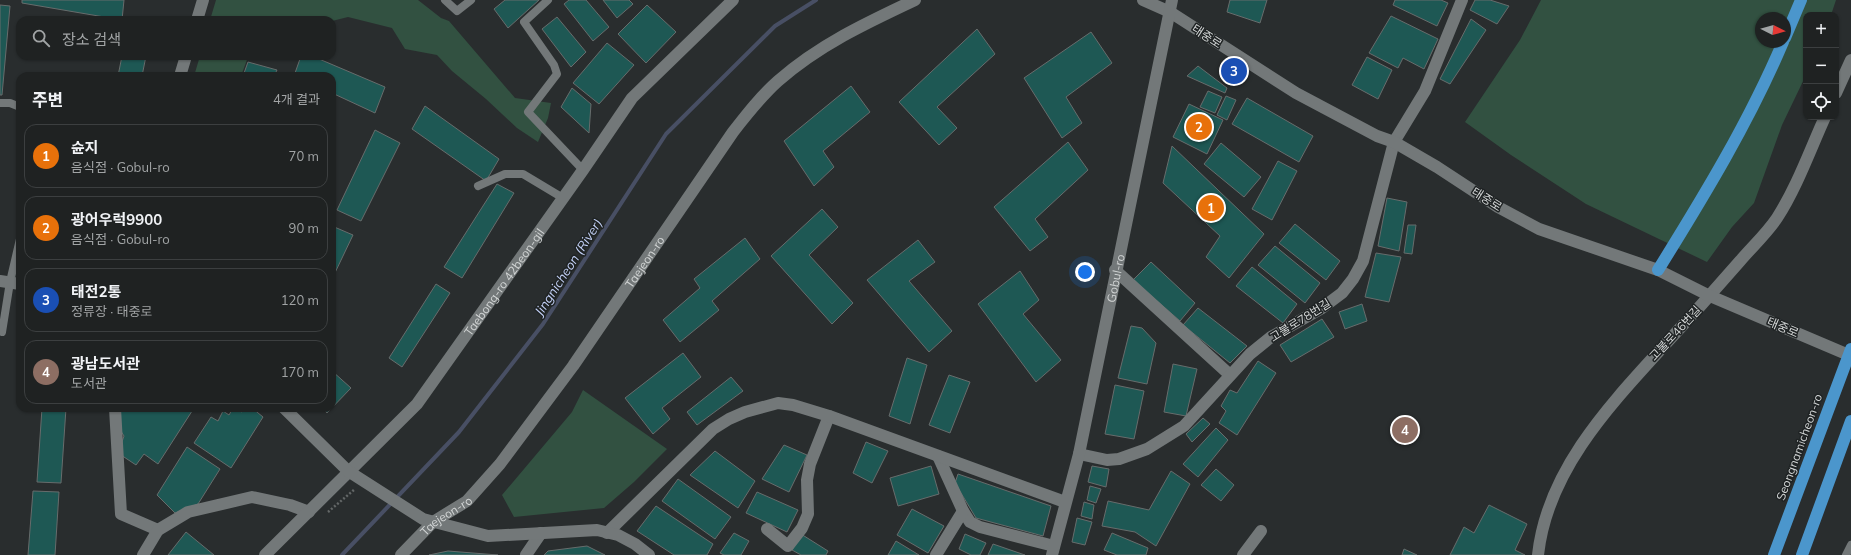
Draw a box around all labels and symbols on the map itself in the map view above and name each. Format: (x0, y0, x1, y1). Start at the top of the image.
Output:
north arrow (1755, 12, 1791, 48)
street label: 태중로 (1189, 21, 1225, 51)
pin: 3 (1221, 56, 1247, 86)
pin: 2 (1186, 112, 1212, 142)
street label: 태중로 (1469, 184, 1505, 214)
pin: 1 (1198, 193, 1224, 223)
water label: Jingnicheon (River) (530, 216, 605, 319)
street label: Taebong-ro 42beon-gil (460, 225, 547, 338)
street label: Taejeon-ro (621, 233, 667, 291)
street label: Gobul-ro (1103, 253, 1127, 304)
your location (1075, 262, 1095, 282)
street label: 고불로78번길 (1267, 295, 1333, 345)
street label: 고불로46번길 (1646, 302, 1704, 364)
street label: 태중로 (1765, 314, 1801, 340)
street label: Seongnamicheon-ro (1773, 391, 1825, 502)
pin: 4 (1392, 415, 1418, 445)
street label: Taejeon-ro (417, 493, 475, 539)

